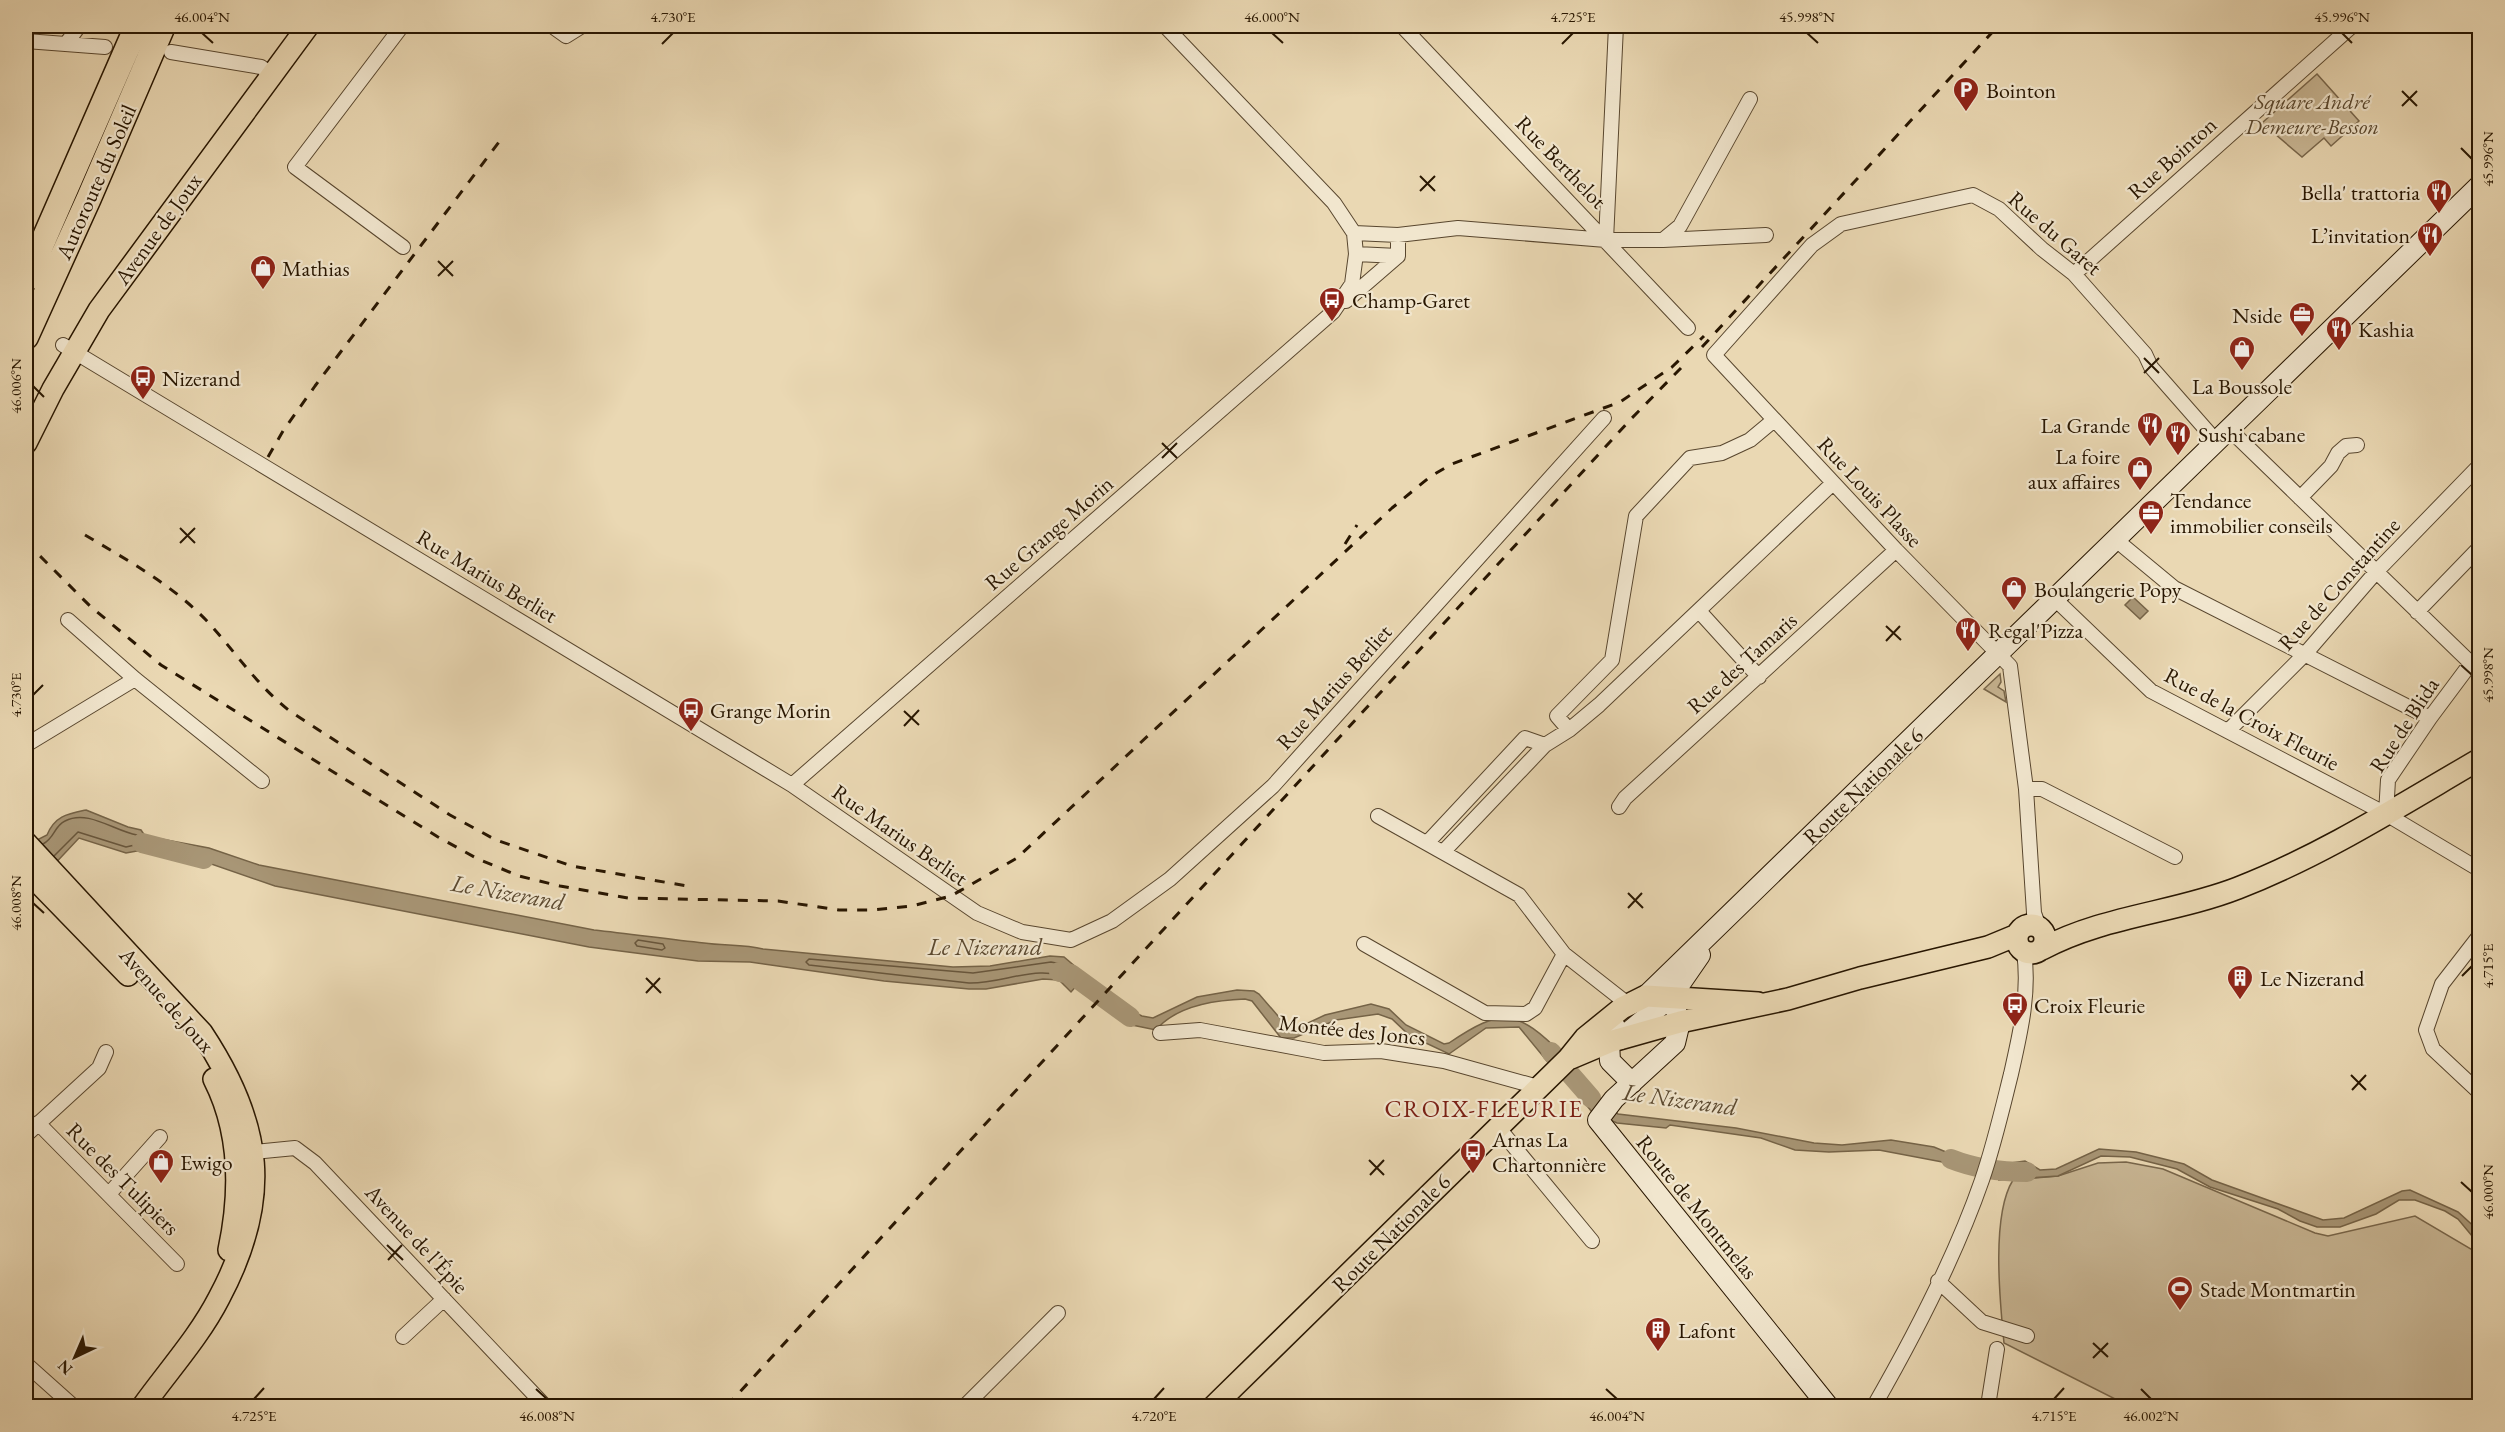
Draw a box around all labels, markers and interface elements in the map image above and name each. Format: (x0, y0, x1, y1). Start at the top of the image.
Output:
text: 46.004°N (174, 7, 230, 26)
text: 4.730°E (650, 7, 696, 26)
text: 46.000°N (1244, 7, 1300, 26)
text: 4.725°E (1550, 7, 1596, 26)
text: 45.998°N (1779, 7, 1835, 26)
text: 45.996°N (2314, 7, 2370, 26)
parking icon: Bointon (1951, 75, 1981, 113)
place label: Bointon (1986, 76, 2057, 105)
park label: Square André Demeure-Besson (2244, 87, 2379, 141)
street label: Autoroute du Soleil (48, 100, 143, 265)
street label: Rue Berthelot (1509, 109, 1613, 215)
street label: Rue Bointon (2121, 110, 2223, 206)
text: 45.996°N (2478, 131, 2497, 187)
street label: Avenue de Joux (107, 167, 209, 291)
restaurant icon: Bella' trattoria (2424, 177, 2454, 215)
place label: Bella' trattoria (2301, 178, 2420, 207)
street label: Rue du Garet (2002, 184, 2108, 282)
restaurant icon: L’invitation (2415, 220, 2445, 258)
place label: L’invitation (2311, 221, 2410, 250)
shop icon: Mathias (248, 253, 278, 291)
place label: Mathias (282, 254, 350, 283)
bus stop icon: Champ-Garet (1317, 285, 1347, 323)
place label: Champ-Garet (1352, 286, 1470, 315)
office icon: Nside (2287, 300, 2317, 338)
place label: Nside (2232, 301, 2282, 330)
restaurant icon: Kashia (2324, 314, 2354, 352)
place label: Kashia (2358, 315, 2415, 344)
shop icon: La Boussole (2227, 334, 2257, 372)
text: 46.006°N (6, 358, 25, 414)
bus stop icon: Nizerand (128, 363, 158, 401)
place label: Nizerand (162, 364, 241, 393)
place label: La Boussole (2192, 372, 2292, 401)
restaurant icon: La Grande (2135, 410, 2165, 448)
place label: La Grande (2040, 411, 2130, 440)
restaurant icon: Sushi cabane (2163, 419, 2193, 457)
place label: Sushi cabane (2198, 420, 2306, 449)
street label: Rue Louis Plasse (1811, 430, 1929, 554)
place label: La foire aux affaires (2028, 442, 2120, 496)
shop icon: La foire aux affaires (2125, 454, 2155, 492)
street label: Rue Grange Morin (979, 469, 1120, 597)
place label: Tendance immobilier conseils (2170, 486, 2333, 540)
office icon: Tendance immobilier conseils (2136, 498, 2166, 536)
street label: Rue de Constantine (2272, 511, 2407, 657)
street label: Rue Marius Berliet (411, 523, 563, 629)
shop icon: Boulangerie Popy (1999, 574, 2029, 612)
place label: Boulangerie Popy (2034, 575, 2182, 604)
street label: Rue des Tamaris (1681, 606, 1803, 720)
restaurant icon: Regal'Pizza (1953, 615, 1983, 653)
place label: Regal'Pizza (1988, 616, 2083, 645)
street label: Rue Marius Berliet (1270, 618, 1398, 756)
text: 45.998°N (2478, 647, 2497, 703)
street label: Rue de la Croix Fleurie (2160, 661, 2345, 778)
text: 4.730°E (6, 672, 25, 718)
street label: Rue de Blida (2362, 672, 2446, 778)
bus stop icon: Grange Morin (676, 695, 706, 733)
place label: Grange Morin (710, 696, 831, 725)
street label: Route Nationale 6 (1797, 721, 1930, 851)
street label: Rue Marius Berliet (826, 777, 974, 893)
water label: Le Nizerand (448, 867, 568, 917)
text: 46.008°N (6, 875, 25, 931)
water label: Le Nizerand (927, 931, 1043, 962)
street label: Avenue de Joux (112, 940, 221, 1059)
text: 4.715°E (2478, 943, 2497, 989)
building icon: Le Nizerand (2225, 963, 2255, 1001)
place label: Le Nizerand (2260, 964, 2365, 993)
bus stop icon: Croix Fleurie (2000, 990, 2030, 1028)
place label: Croix Fleurie (2034, 991, 2146, 1020)
street label: Montée des Joncs (1277, 1008, 1427, 1052)
water label: Le Nizerand (1620, 1076, 1740, 1122)
district label: CROIX-FLEURIE (1385, 1093, 1583, 1124)
street label: Rue des Tulipiers (60, 1116, 186, 1242)
place label: Arnas La Chartonnière (1491, 1125, 1606, 1179)
street label: Route de Montmelas (1630, 1129, 1764, 1285)
bus stop icon: Arnas La Chartonnière (1458, 1137, 1488, 1175)
shop icon: Ewigo (146, 1147, 176, 1185)
place label: Ewigo (180, 1148, 233, 1177)
text: 46.000°N (2478, 1164, 2497, 1220)
street label: Route Nationale 6 (1325, 1167, 1457, 1299)
street label: Avenue de l'Épie (358, 1177, 475, 1300)
sports icon: Stade Montmartin (2165, 1274, 2195, 1312)
place label: Stade Montmartin (2200, 1275, 2356, 1304)
building icon: Lafont (1643, 1315, 1673, 1353)
place label: Lafont (1678, 1316, 1736, 1345)
north arrow (45, 1327, 105, 1387)
text: N (53, 1355, 77, 1379)
text: 4.725°E (231, 1406, 277, 1425)
text: 46.008°N (519, 1406, 575, 1425)
text: 4.720°E (1131, 1406, 1177, 1425)
text: 46.004°N (1589, 1406, 1645, 1425)
text: 4.715°E (2031, 1406, 2077, 1425)
text: 46.002°N (2123, 1406, 2179, 1425)

